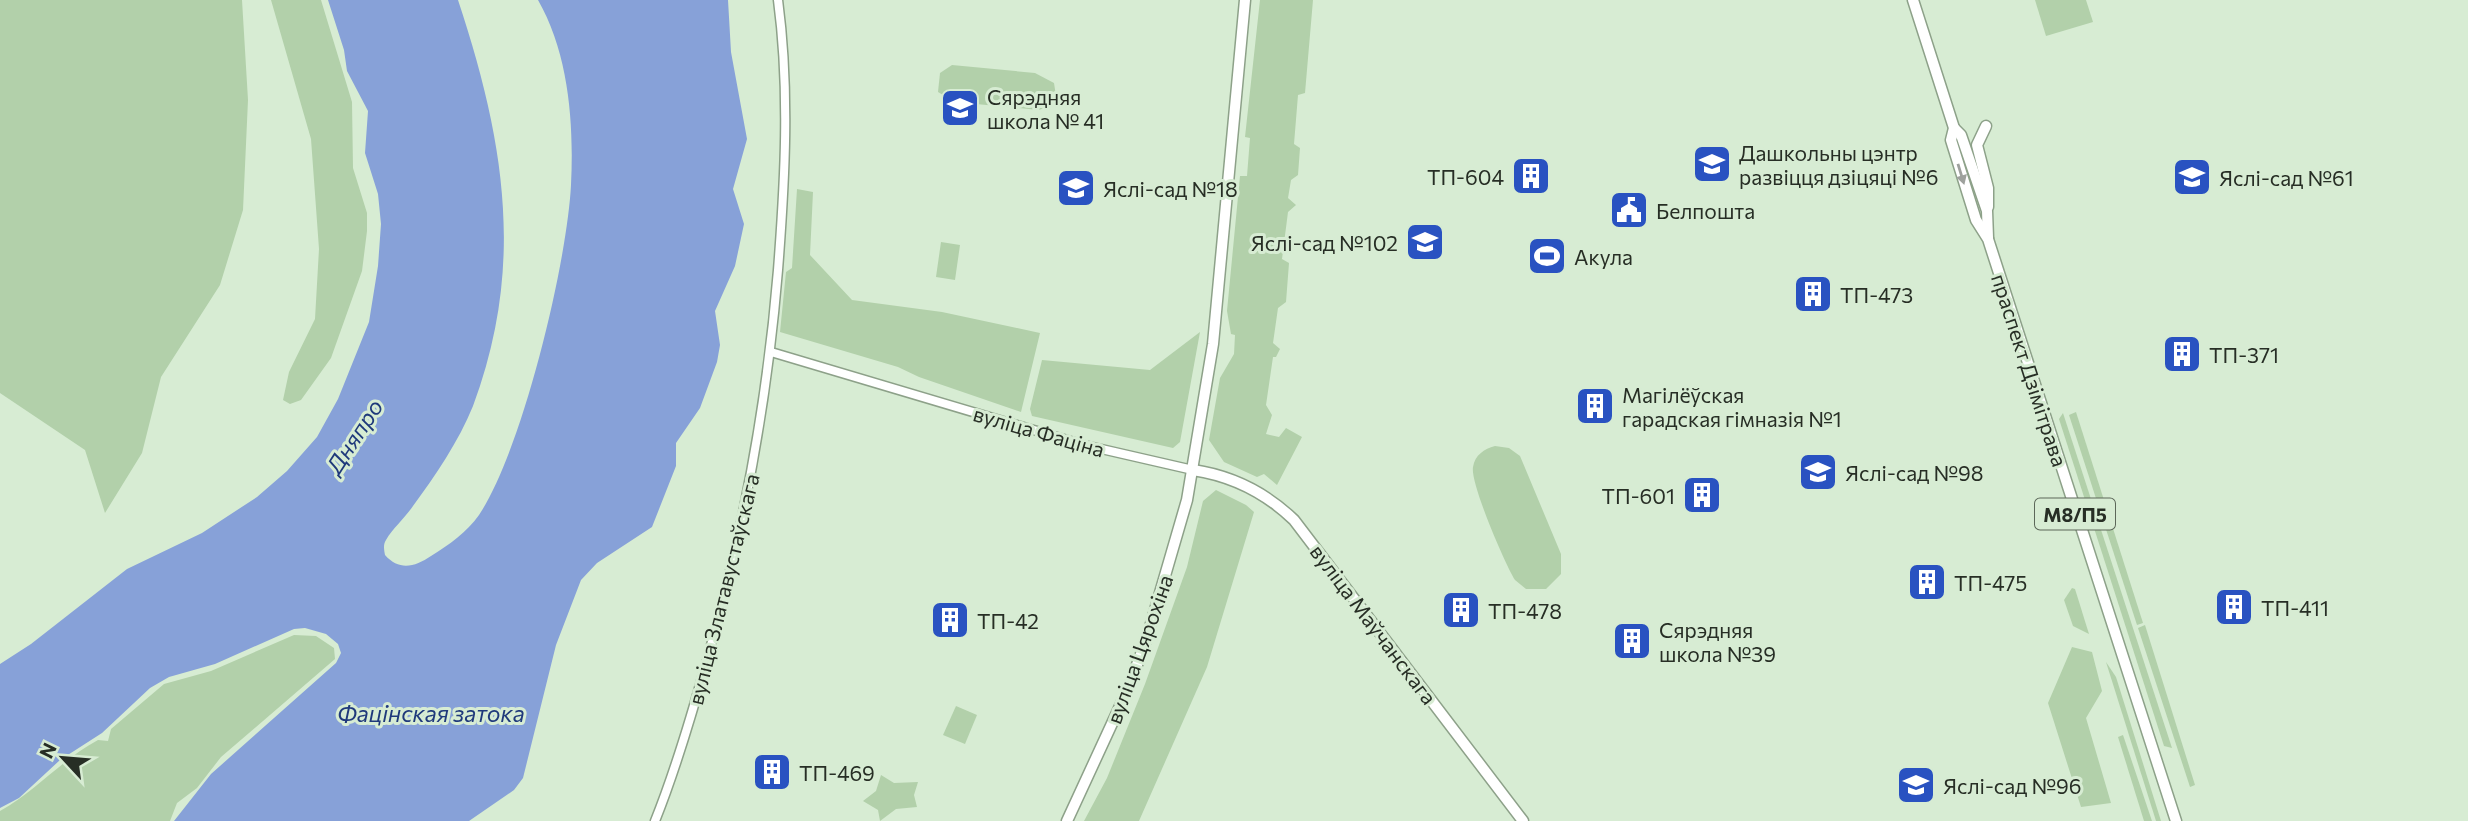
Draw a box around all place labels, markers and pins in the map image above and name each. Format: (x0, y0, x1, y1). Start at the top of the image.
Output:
place label: Сярэдняя школа № 41 (987, 84, 1104, 133)
school or university icon: Сярэдняя школа № 41 (939, 87, 981, 129)
place label: Дашкольны цэнтр развіцця дзіцяці №6 (1739, 140, 1938, 189)
school or university icon: Дашкольны цэнтр развіцця дзіцяці №6 (1691, 143, 1733, 185)
building icon: ТП-604 (1510, 155, 1552, 197)
school or university icon: Яслі-сад №61 (2171, 156, 2213, 198)
place label: ТП-604 (1427, 164, 1504, 189)
place label: Яслі-сад №61 (2219, 165, 2354, 190)
school or university icon: Яслі-сад №18 (1055, 167, 1097, 209)
place label: Яслі-сад №18 (1103, 176, 1238, 201)
public building icon: Белпошта (1608, 189, 1650, 231)
place label: Белпошта (1656, 198, 1755, 223)
school or university icon: Яслі-сад №102 (1404, 221, 1446, 263)
place label: Яслі-сад №102 (1251, 230, 1398, 255)
sports icon: Акула (1526, 235, 1568, 277)
place label: Акула (1574, 244, 1633, 269)
building icon: ТП-473 (1792, 273, 1834, 315)
place label: ТП-473 (1840, 282, 1913, 307)
building icon: ТП-371 (2161, 333, 2203, 375)
place label: ТП-371 (2209, 342, 2279, 367)
place label: Магілёўская гарадская гімназія №1 (1622, 382, 1842, 431)
building icon: Магілёўская гарадская гімназія №1 (1574, 385, 1616, 427)
school or university icon: Яслі-сад №98 (1797, 451, 1839, 493)
place label: Яслі-сад №98 (1845, 460, 1984, 485)
building icon: ТП-601 (1681, 474, 1723, 516)
place label: ТП-601 (1602, 483, 1675, 508)
building icon: ТП-475 (1906, 561, 1948, 603)
place label: ТП-475 (1954, 570, 2027, 595)
building icon: ТП-411 (2213, 586, 2255, 628)
building icon: ТП-478 (1440, 589, 1482, 631)
place label: ТП-411 (2261, 595, 2329, 620)
place label: ТП-478 (1488, 598, 1562, 623)
building icon: ТП-42 (929, 599, 971, 641)
place label: ТП-42 (977, 608, 1039, 633)
place label: Сярэдняя школа №39 (1659, 617, 1776, 666)
building icon: Сярэдняя школа №39 (1611, 620, 1653, 662)
building icon: ТП-469 (751, 751, 793, 793)
place label: ТП-469 (799, 760, 875, 785)
school or university icon: Яслі-сад №96 (1895, 764, 1937, 806)
place label: Яслі-сад №96 (1943, 773, 2082, 798)

